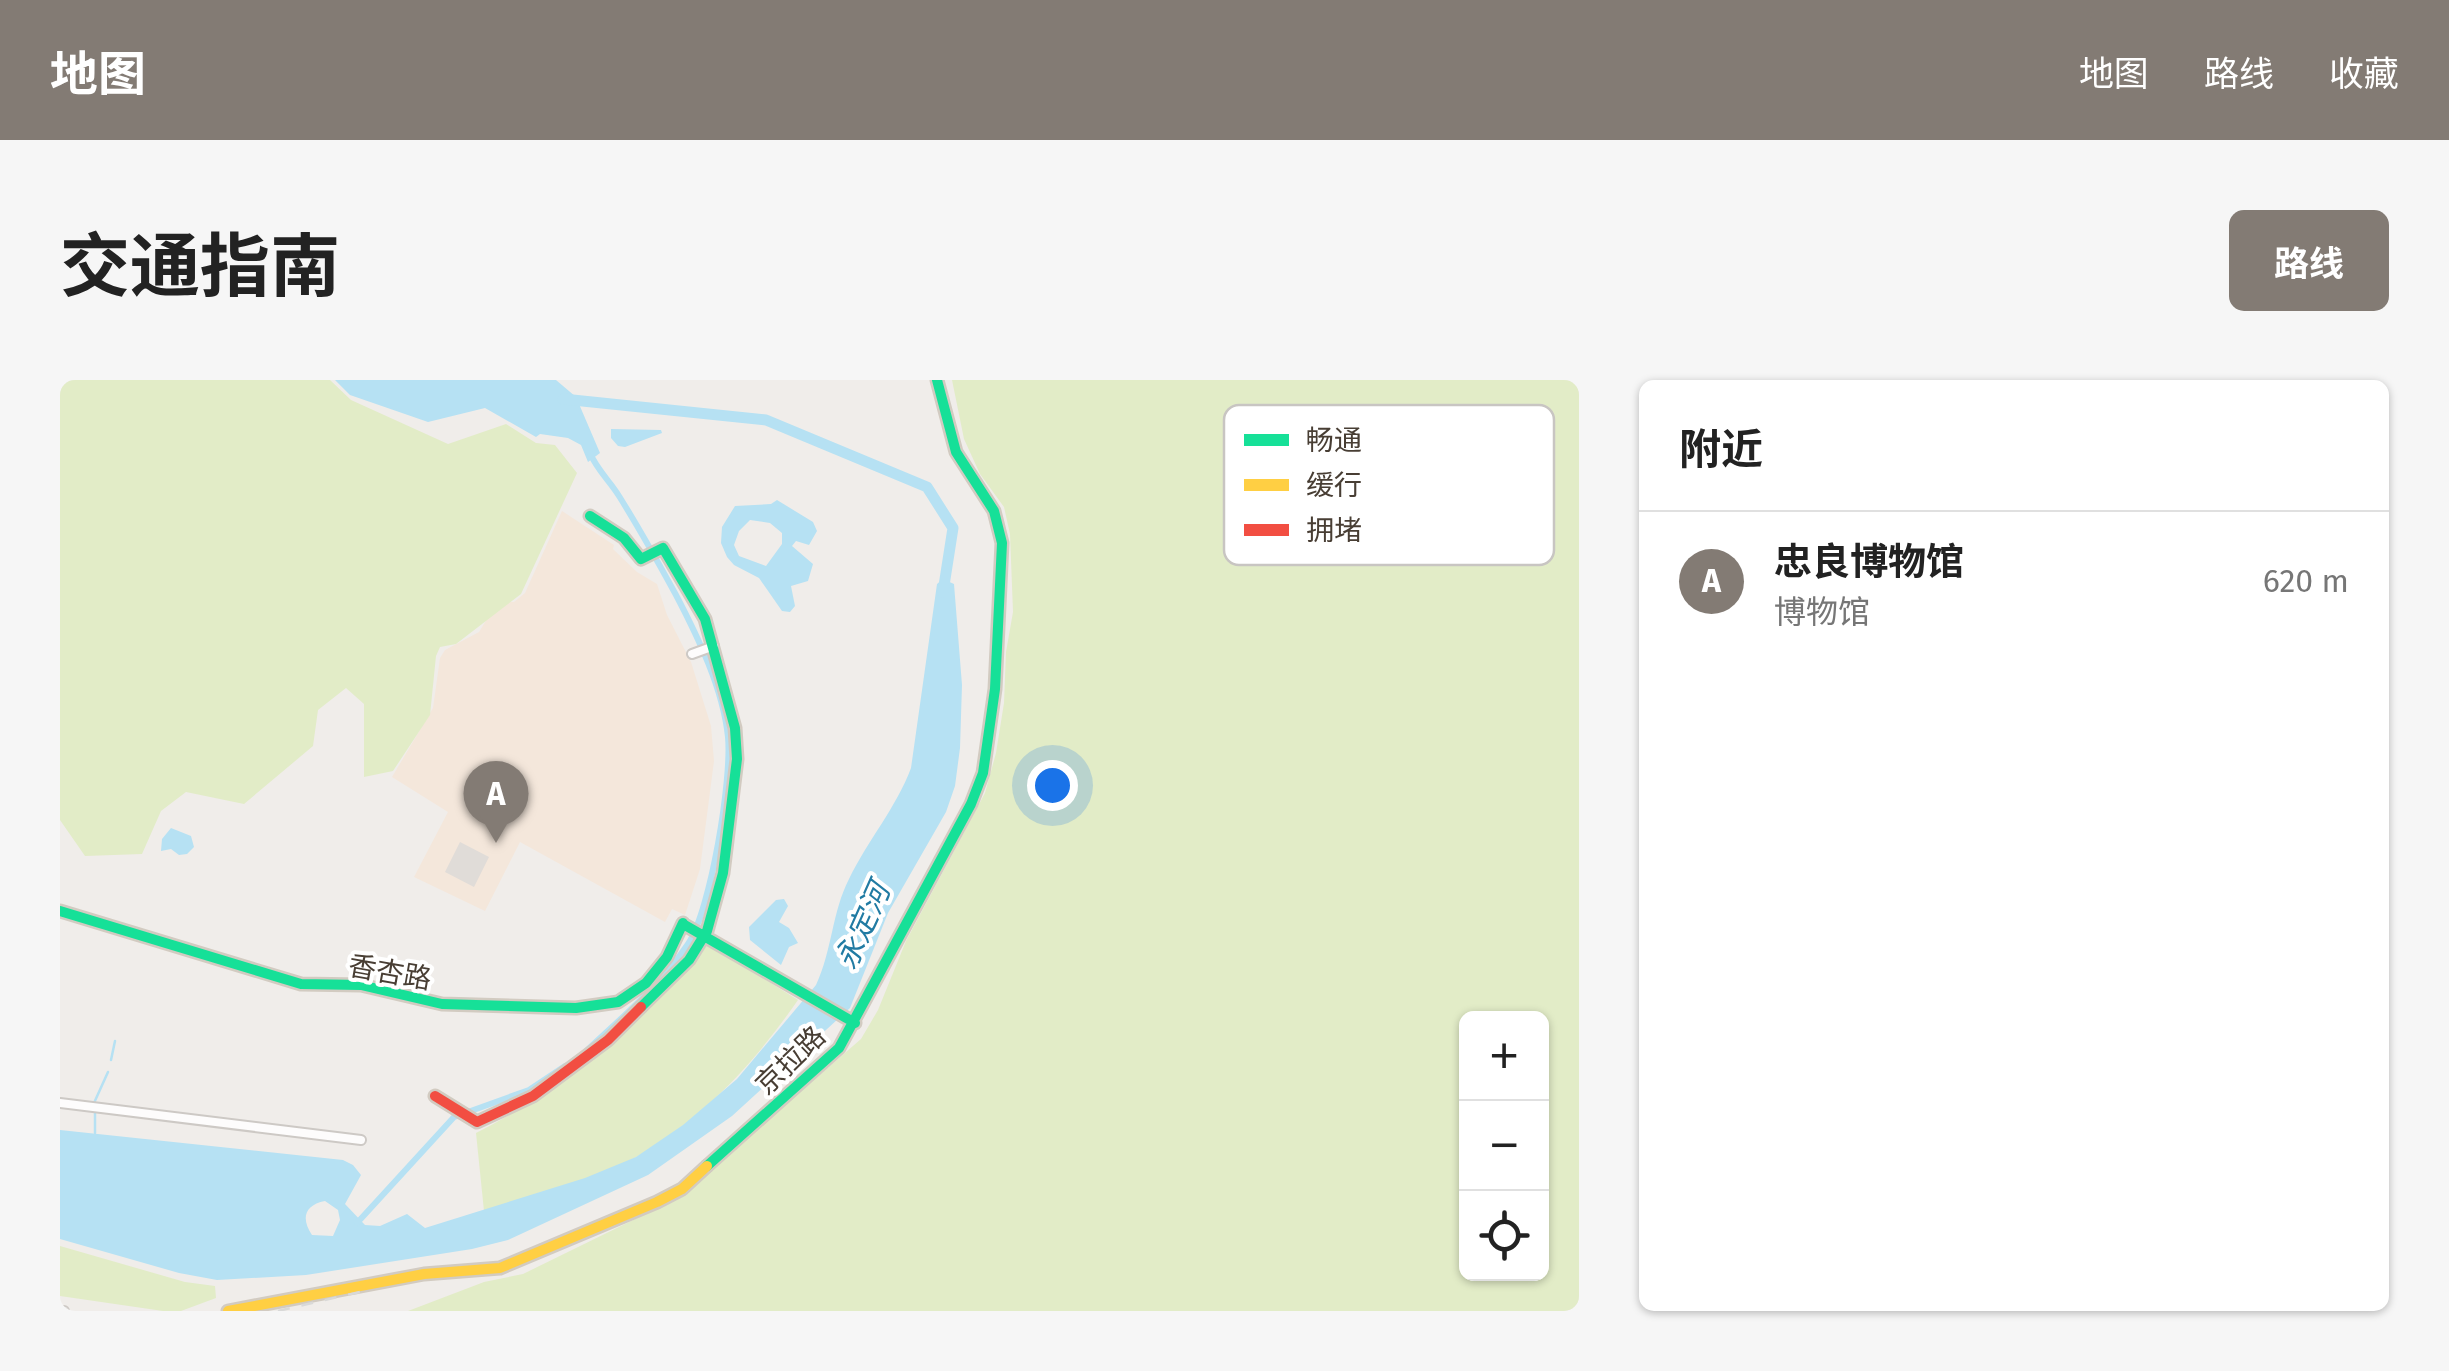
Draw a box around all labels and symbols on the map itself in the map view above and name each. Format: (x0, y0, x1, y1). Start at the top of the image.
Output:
legend (1224, 405, 1554, 565)
text: 畅通 (1306, 424, 1362, 457)
text: 缓行 (1306, 469, 1362, 502)
text: 拥堵 (1306, 514, 1362, 547)
pin: A (464, 760, 528, 843)
your location (1027, 760, 1078, 811)
water label: 永定河 (828, 873, 900, 974)
street label: 香杏路 (346, 949, 434, 996)
street label: 京拉路 (749, 1019, 832, 1101)

